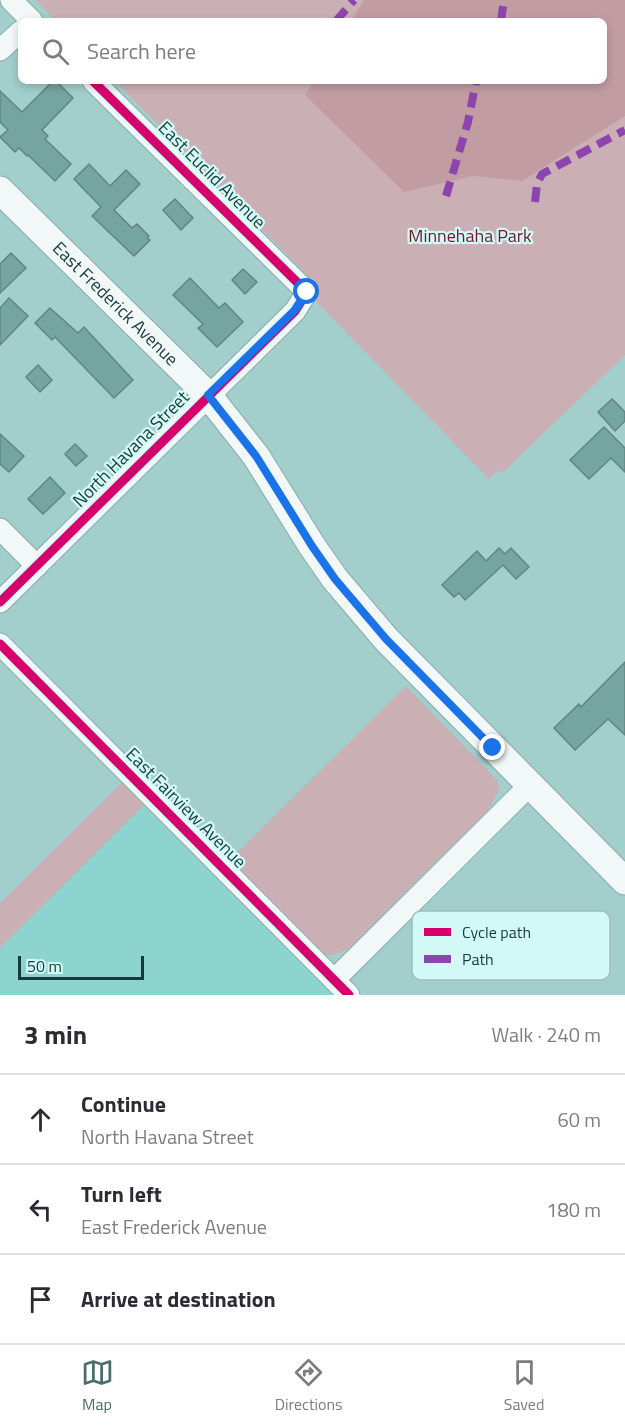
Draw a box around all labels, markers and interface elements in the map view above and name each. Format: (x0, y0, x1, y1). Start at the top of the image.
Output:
search box (18, 18, 607, 84)
text: Search here (87, 34, 196, 68)
icon: search (39, 35, 72, 68)
street label: East Euclid Avenue (152, 115, 272, 235)
park label: Minnehaha Park (408, 222, 532, 249)
street label: East Frederick Avenue (47, 235, 185, 372)
route start (293, 278, 319, 304)
street label: North Havana Street (66, 384, 196, 513)
route end (479, 734, 505, 760)
street label: East Fairview Avenue (120, 741, 253, 874)
legend (412, 911, 610, 980)
text: Cycle path (462, 920, 531, 944)
text: Path (462, 947, 494, 971)
scale bar (18, 953, 144, 980)
text: 50 m (27, 954, 62, 978)
text: 3 min (24, 1015, 87, 1054)
text: Walk · 240 m (492, 1019, 601, 1050)
text: Continue (81, 1087, 166, 1121)
icon: ahead (24, 1103, 57, 1136)
text: 60 m (557, 1104, 601, 1135)
text: North Havana Street (81, 1121, 254, 1152)
text: Turn left (81, 1177, 162, 1211)
icon: left (24, 1193, 57, 1226)
text: 180 m (546, 1194, 601, 1225)
text: East Frederick Avenue (81, 1211, 267, 1242)
text: Arrive at destination (81, 1282, 276, 1316)
icon: arrive (24, 1283, 57, 1316)
tab: Map (81, 1356, 114, 1416)
tab: Directions (275, 1356, 343, 1416)
tab: Saved (504, 1356, 544, 1416)

